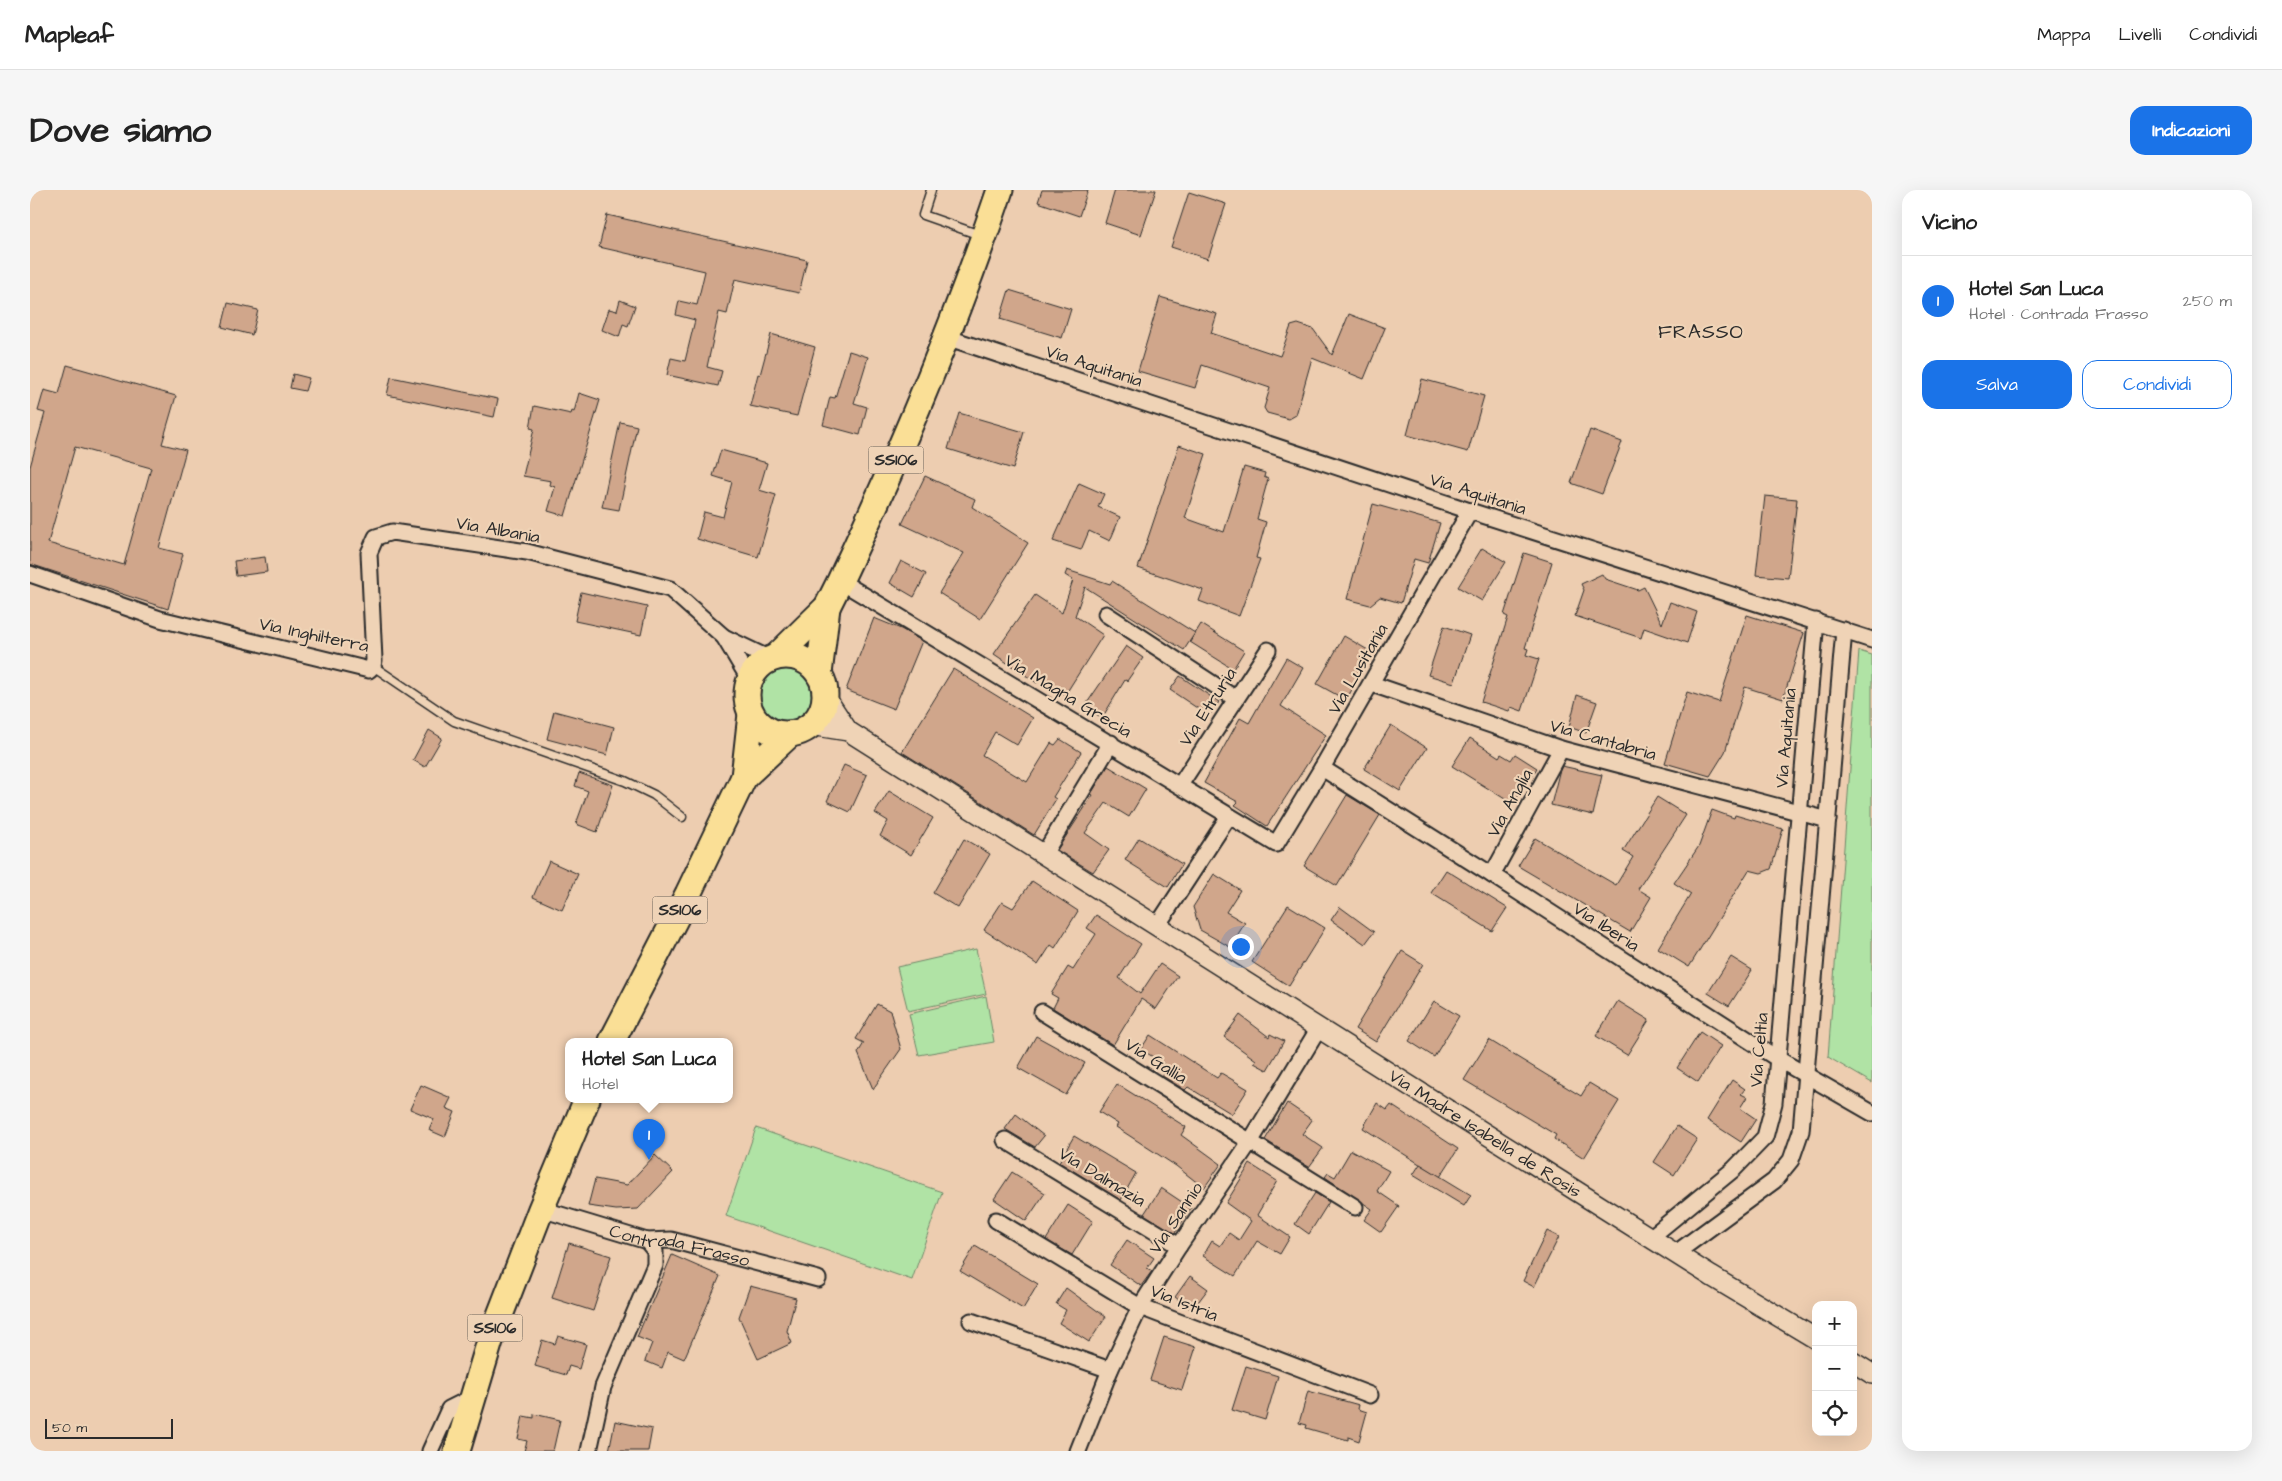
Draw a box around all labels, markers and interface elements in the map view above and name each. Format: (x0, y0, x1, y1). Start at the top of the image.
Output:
text: Mapleaf (25, 18, 114, 52)
text: Mappa (2037, 22, 2091, 47)
text: Livelli (2119, 22, 2161, 47)
text: Condividi (2189, 22, 2257, 47)
text: Dove siamo (30, 106, 211, 155)
button: Indicazioni (2130, 106, 2252, 155)
text: Vicino (1922, 208, 1977, 237)
text: Hotel San Luca (1969, 276, 2103, 303)
text: 1 (1937, 290, 1939, 312)
text: 250 m (2183, 290, 2232, 312)
text: Hotel · Contrada Frasso (1969, 303, 2148, 325)
district label: FRASSO (1658, 318, 1744, 346)
street label: Via Aquitania (1042, 339, 1146, 393)
button: Salva (1922, 360, 2072, 409)
button: Condividi (2082, 360, 2232, 409)
road number: SS106 (868, 446, 924, 474)
street label: Via Aquitania (1426, 467, 1530, 521)
street label: Via Albania (454, 510, 542, 550)
street label: Via Inghilterra (256, 611, 371, 660)
street label: Via Lusitania (1322, 619, 1394, 719)
street label: Via Magna Grecia (999, 648, 1136, 745)
street label: Via Etruria (1173, 663, 1243, 751)
street label: Via Aquitania (1769, 687, 1803, 789)
street label: Via Cantabria (1547, 713, 1659, 767)
street label: Via Anglia (1481, 764, 1540, 842)
road number: SS106 (652, 896, 708, 924)
street label: Via Iberia (1568, 896, 1644, 958)
your location (1228, 934, 1254, 960)
street label: Via Celtia (1743, 1012, 1775, 1088)
street label: Via Gallia (1120, 1032, 1192, 1090)
popup (565, 1038, 733, 1103)
text: Hotel San Luca (582, 1046, 716, 1073)
street label: Via Madre Isabella de Rosis (1384, 1063, 1586, 1204)
text: Hotel (582, 1073, 618, 1095)
pin: 1 (633, 1119, 665, 1160)
street label: Via Dalmazia (1054, 1141, 1150, 1213)
street label: Via Sannio (1143, 1177, 1209, 1259)
street label: Contrada Frasso (606, 1218, 753, 1273)
street label: Via Istria (1146, 1278, 1222, 1328)
map controls (1812, 1301, 1857, 1436)
button: + (1812, 1301, 1857, 1346)
road number: SS106 (468, 1314, 522, 1342)
button: − (1812, 1346, 1857, 1391)
button: locate (1812, 1391, 1857, 1436)
scale bar (45, 1416, 172, 1439)
text: 50 m (52, 1418, 87, 1438)

